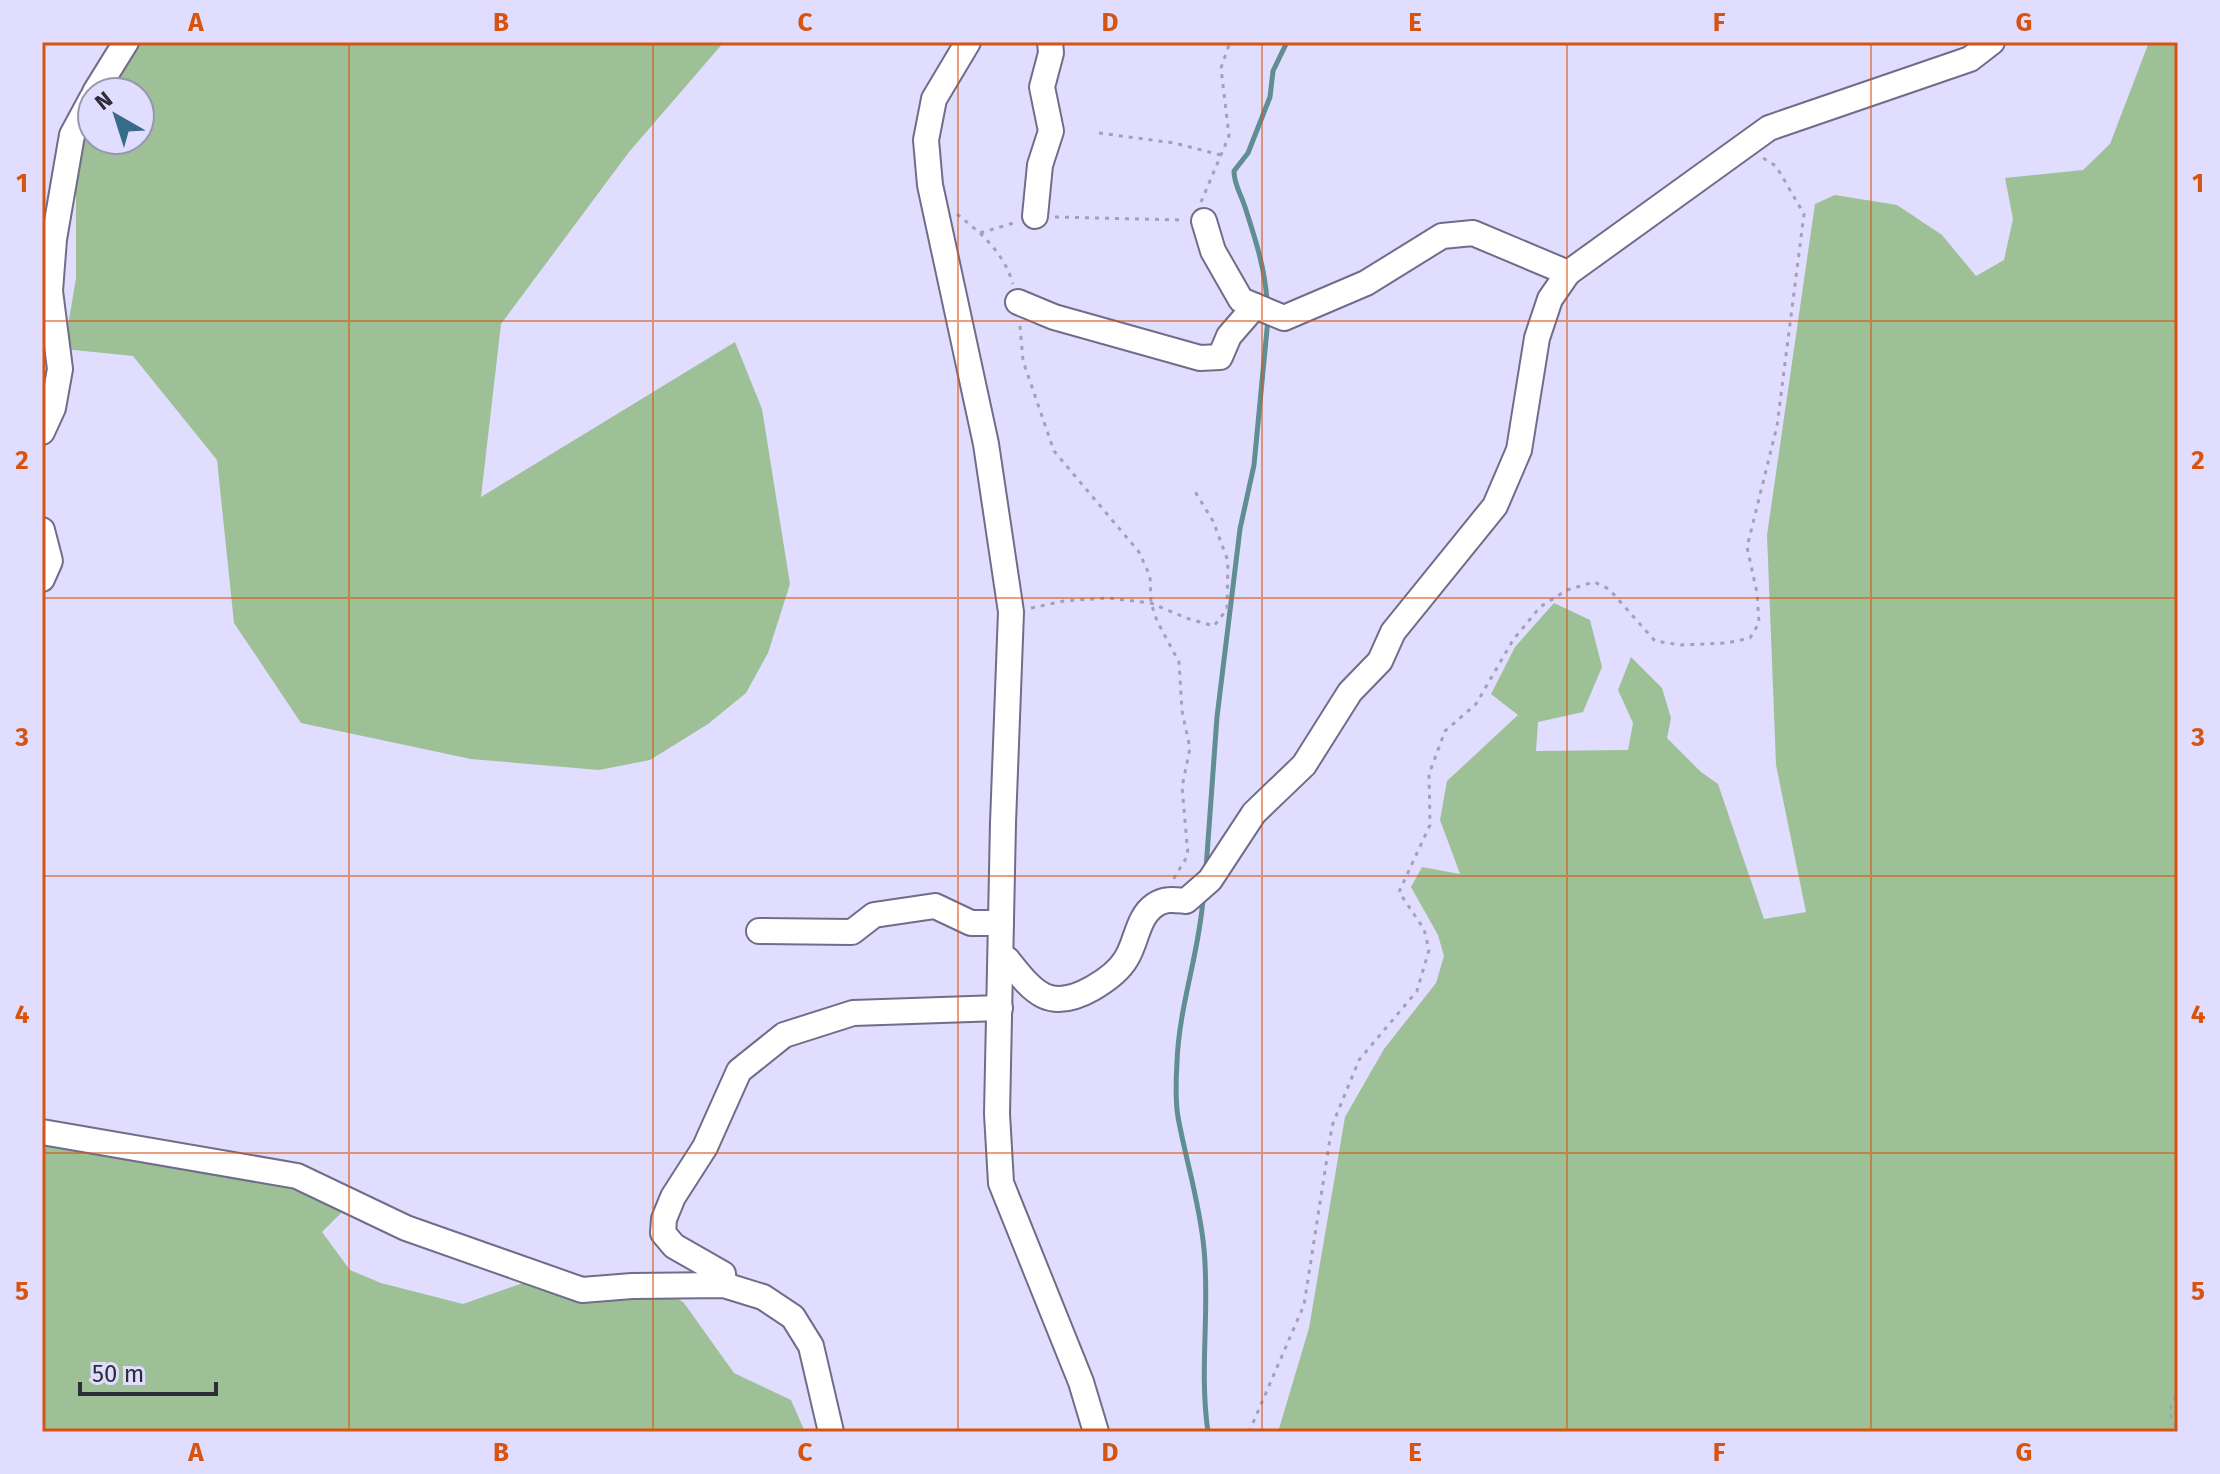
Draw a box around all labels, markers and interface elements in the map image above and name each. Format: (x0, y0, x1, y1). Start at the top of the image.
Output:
text: A (187, 7, 204, 38)
text: B (493, 7, 509, 38)
text: C (798, 7, 813, 38)
text: D (1102, 7, 1119, 38)
text: E (1408, 7, 1422, 38)
text: F (1713, 7, 1726, 38)
text: G (2016, 7, 2032, 38)
north arrow (76, 76, 156, 156)
text: N (90, 86, 118, 116)
text: 1 (16, 168, 28, 199)
text: 1 (2192, 168, 2204, 199)
text: 2 (15, 445, 29, 476)
text: 2 (2191, 445, 2205, 476)
text: 3 (14, 722, 29, 753)
text: 3 (2190, 722, 2205, 753)
text: 4 (15, 999, 30, 1030)
text: 4 (2191, 999, 2206, 1030)
text: 5 (15, 1276, 29, 1307)
text: 5 (2191, 1276, 2205, 1307)
scale bar (80, 1346, 216, 1396)
text: 50 m (92, 1360, 144, 1388)
text: A (187, 1437, 204, 1468)
text: B (493, 1437, 509, 1468)
text: C (798, 1437, 813, 1468)
text: D (1102, 1437, 1119, 1468)
text: E (1408, 1437, 1422, 1468)
text: F (1713, 1437, 1726, 1468)
text: G (2016, 1437, 2032, 1468)

